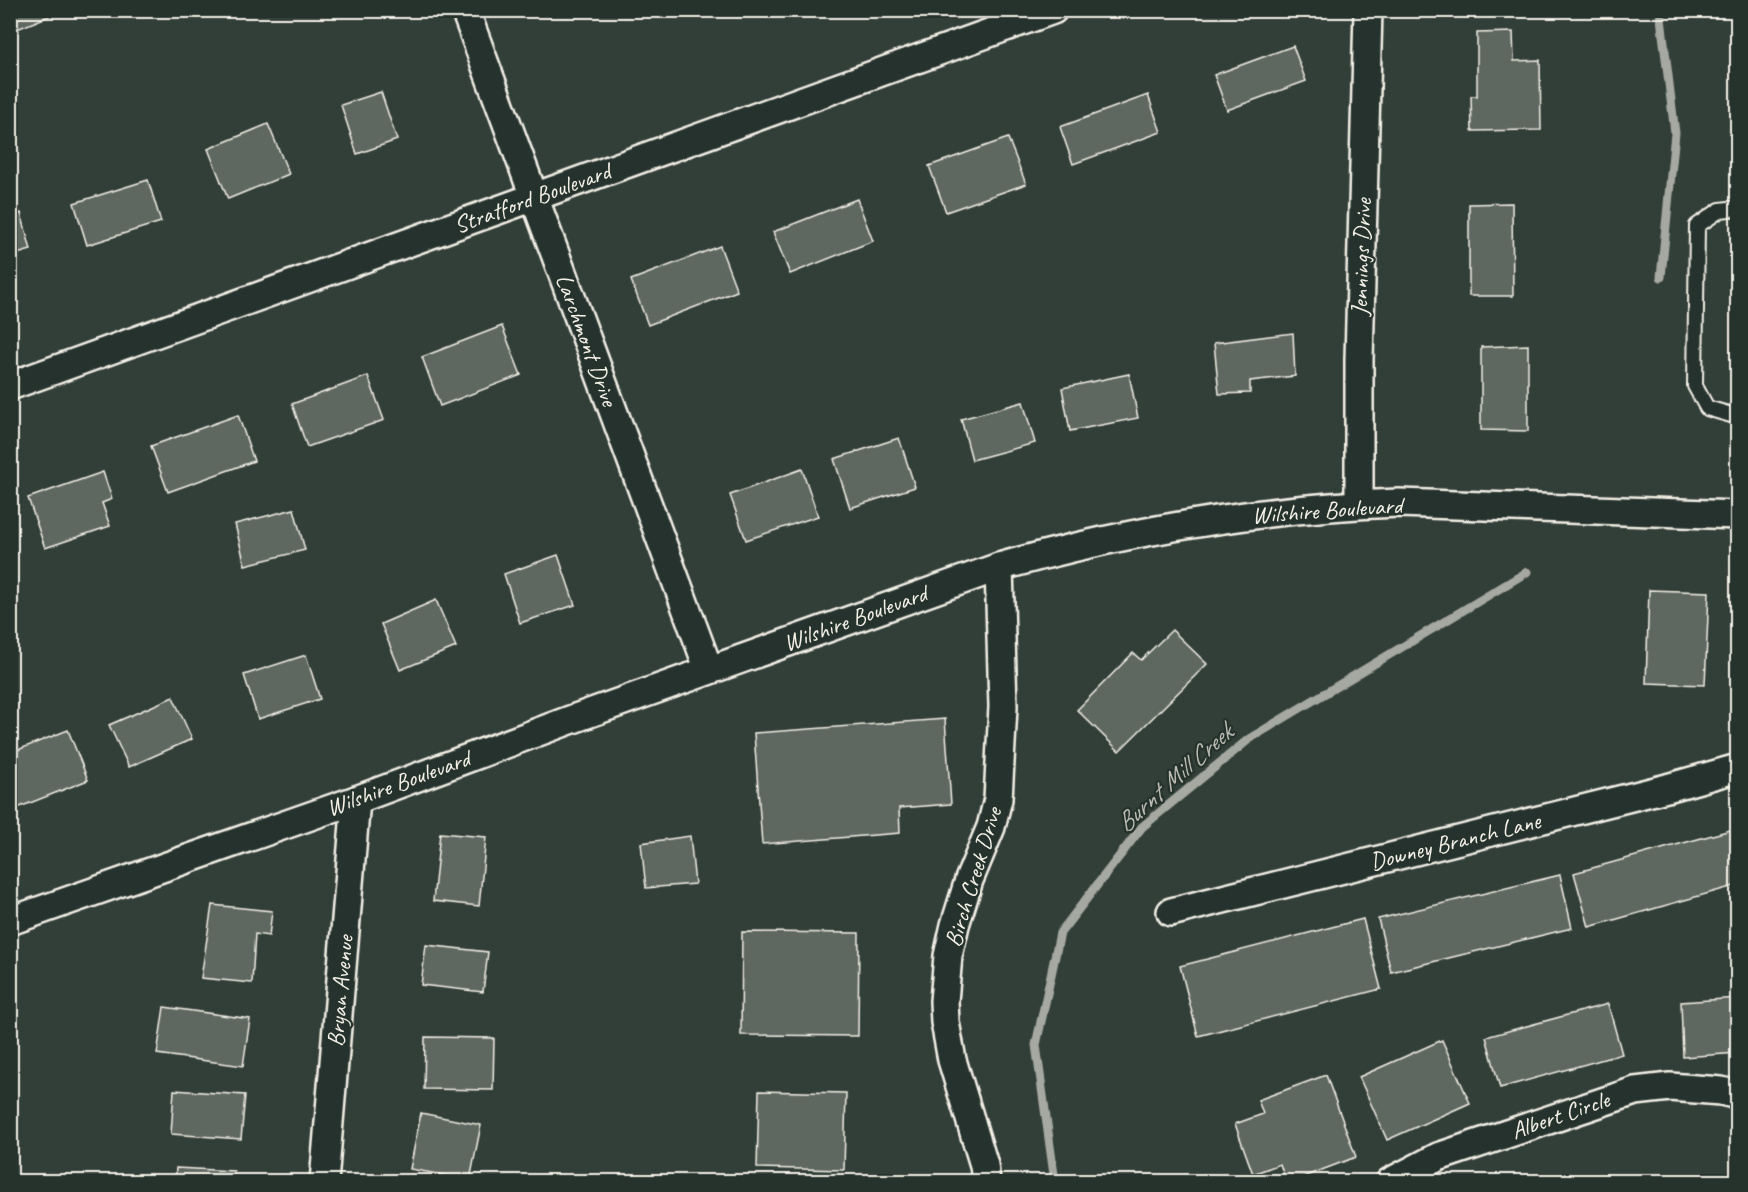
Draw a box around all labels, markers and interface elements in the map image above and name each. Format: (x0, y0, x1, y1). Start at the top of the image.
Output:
street label: Stratford Boulevard (450, 155, 618, 240)
street label: Jennings Drive (1344, 196, 1378, 317)
street label: Larchmont Drive (549, 270, 625, 412)
street label: Wilshire Boulevard (1251, 490, 1407, 530)
street label: Wilshire Boulevard (779, 577, 934, 658)
water label: Burnt Mill Creek (1109, 714, 1243, 839)
street label: Wilshire Boulevard (322, 742, 477, 823)
street label: Birch Creek Drive (938, 802, 1009, 950)
street label: Downey Branch Lane (1367, 805, 1545, 877)
street label: Bryan Avenue (320, 932, 360, 1048)
street label: Albert Circle (1507, 1083, 1615, 1146)

